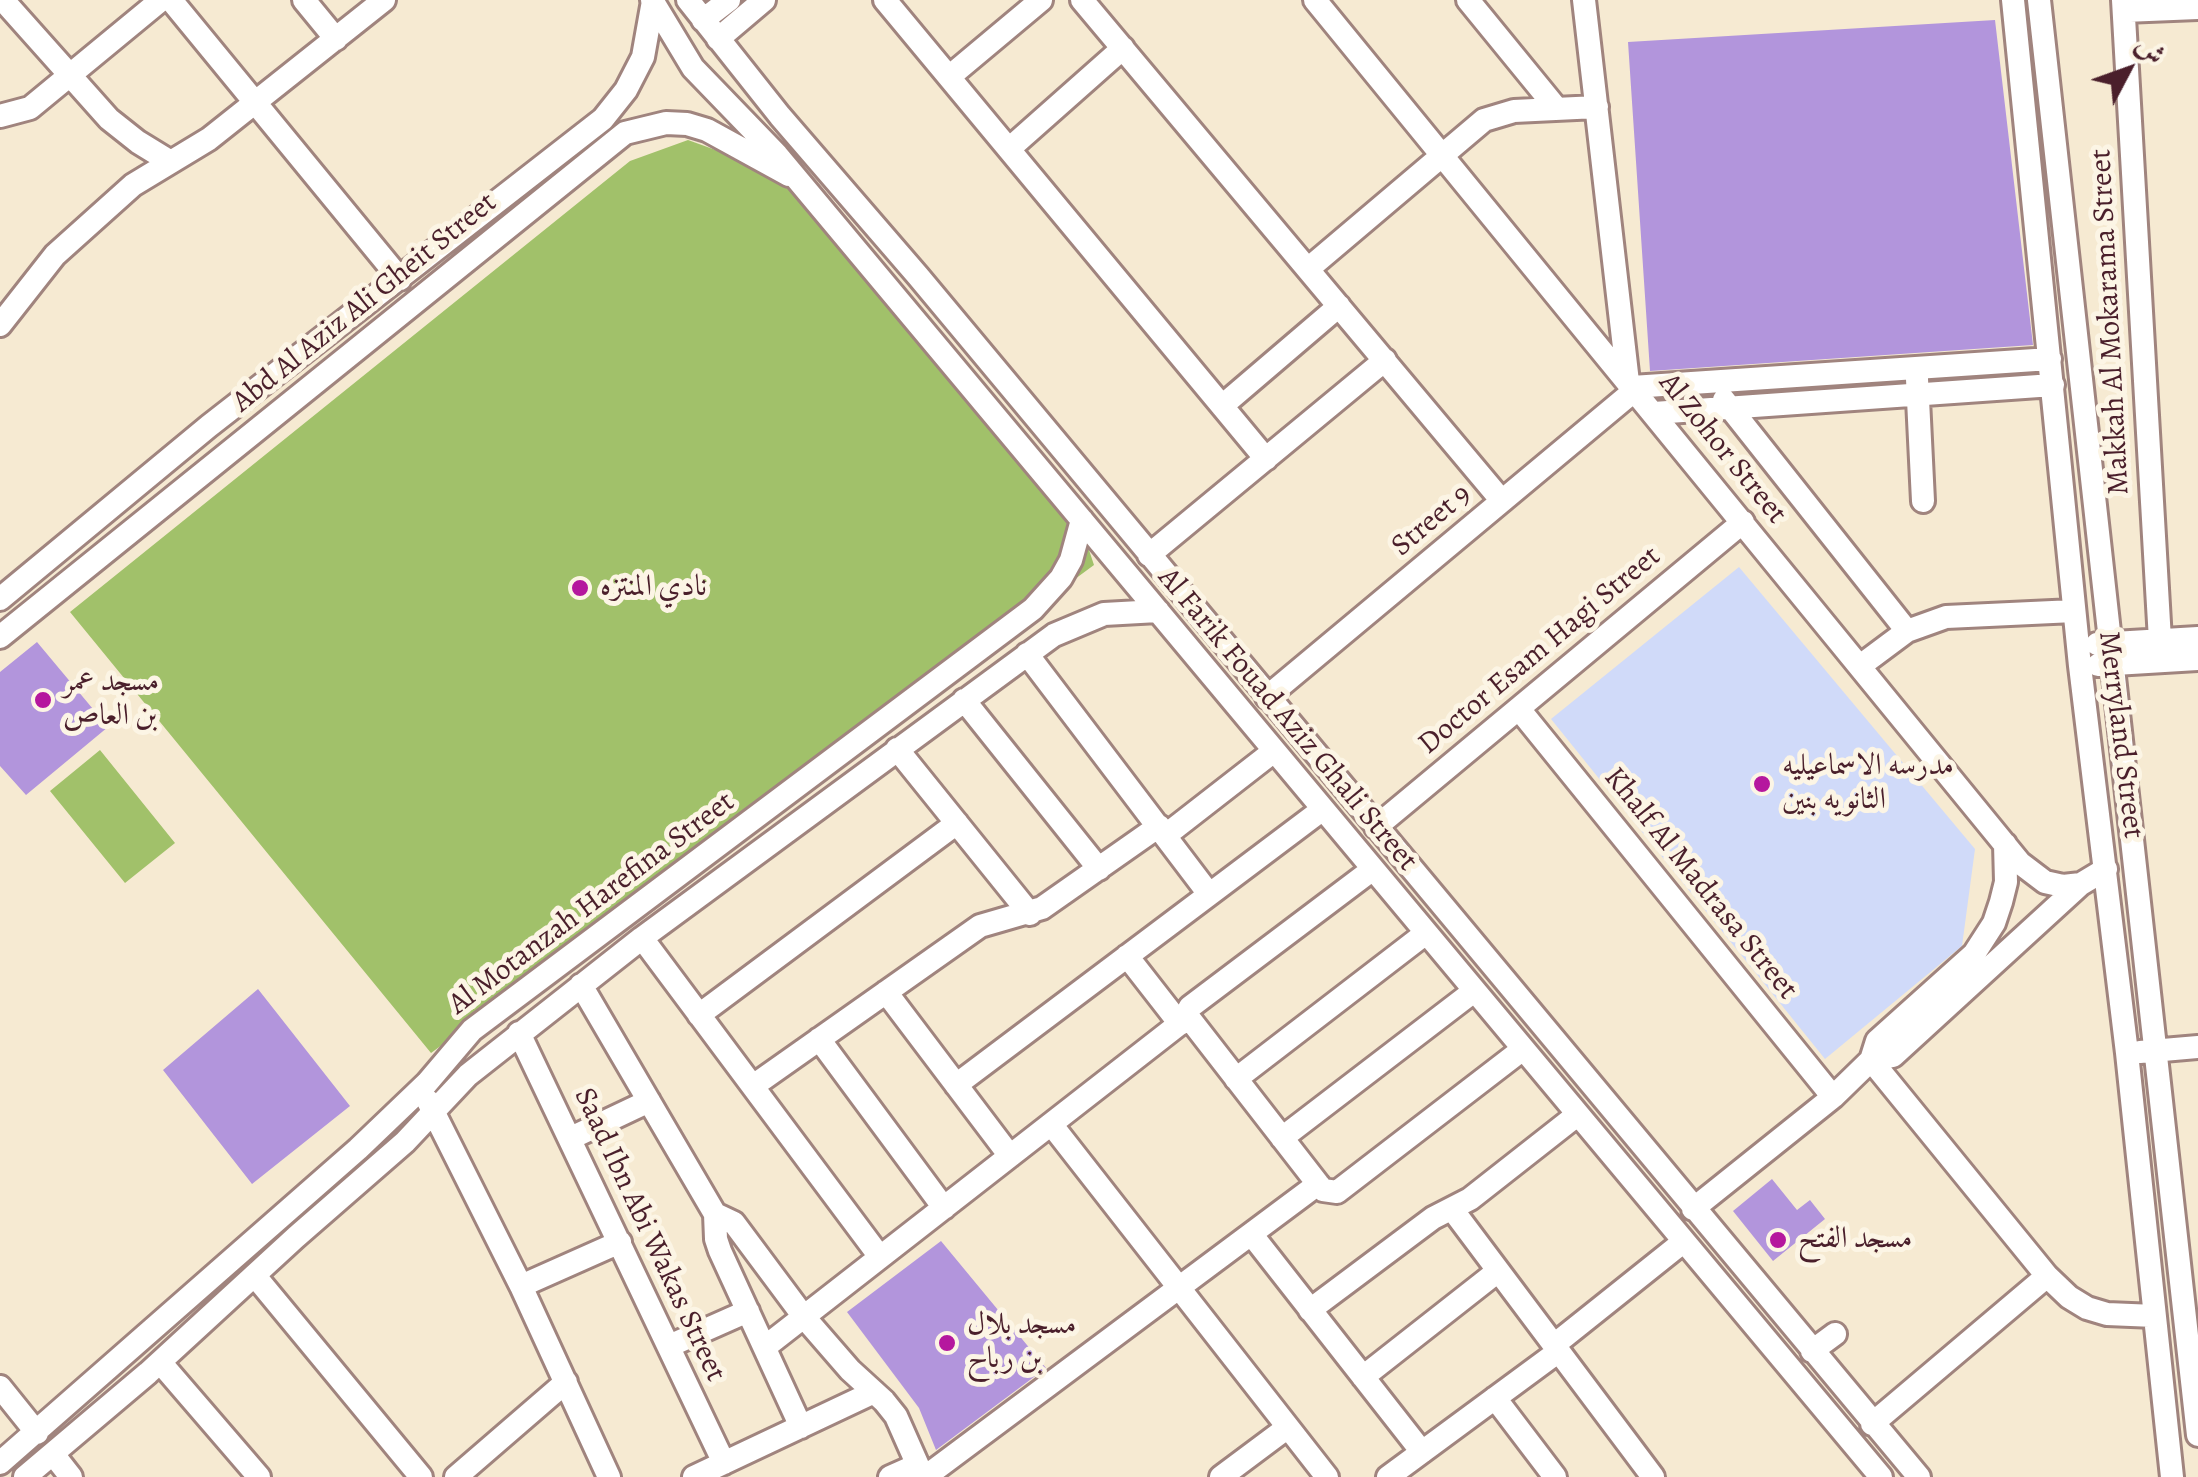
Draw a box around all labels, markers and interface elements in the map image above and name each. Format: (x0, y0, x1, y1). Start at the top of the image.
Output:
north arrow (2078, 20, 2178, 120)
text: ش (2127, 27, 2174, 73)
street label: Makkah Al Mokarama Street (2084, 148, 2138, 496)
street label: Abd Al Aziz Ali Gheit Street (226, 185, 504, 421)
street label: Al Zohor Street (1650, 366, 1794, 532)
street label: Street 9 (1385, 477, 1479, 565)
street label: Doctor Esam Hagi Street (1412, 539, 1668, 763)
street label: Al Farik Fouad Aziz Ghali Street (1149, 561, 1425, 879)
place label: نادي المنتزه (600, 570, 707, 606)
marker: نادي المنتزه (569, 577, 591, 599)
street label: Merryland Street (2089, 629, 2151, 841)
place label: مسجد عمر بن العاص (63, 665, 159, 736)
marker: مسجد عمر بن العاص (32, 689, 54, 711)
place label: مدرسه الاسماعيليه الثانويه بنين (1782, 749, 1954, 820)
street label: Khalf Al Madrasa Street (1595, 761, 1805, 1007)
marker: مدرسه الاسماعيليه الثانويه بنين (1751, 773, 1773, 795)
street label: Al Motanzah Harefina Street (442, 785, 742, 1023)
street label: Saad Ibn Abi Wakas Street (565, 1082, 733, 1388)
place label: مسجد الفتح (1798, 1222, 1912, 1258)
marker: مسجد الفتح (1767, 1229, 1789, 1251)
place label: مسجد بلال بن رباح (967, 1308, 1076, 1378)
marker: مسجد بلال بن رباح (936, 1332, 958, 1354)

